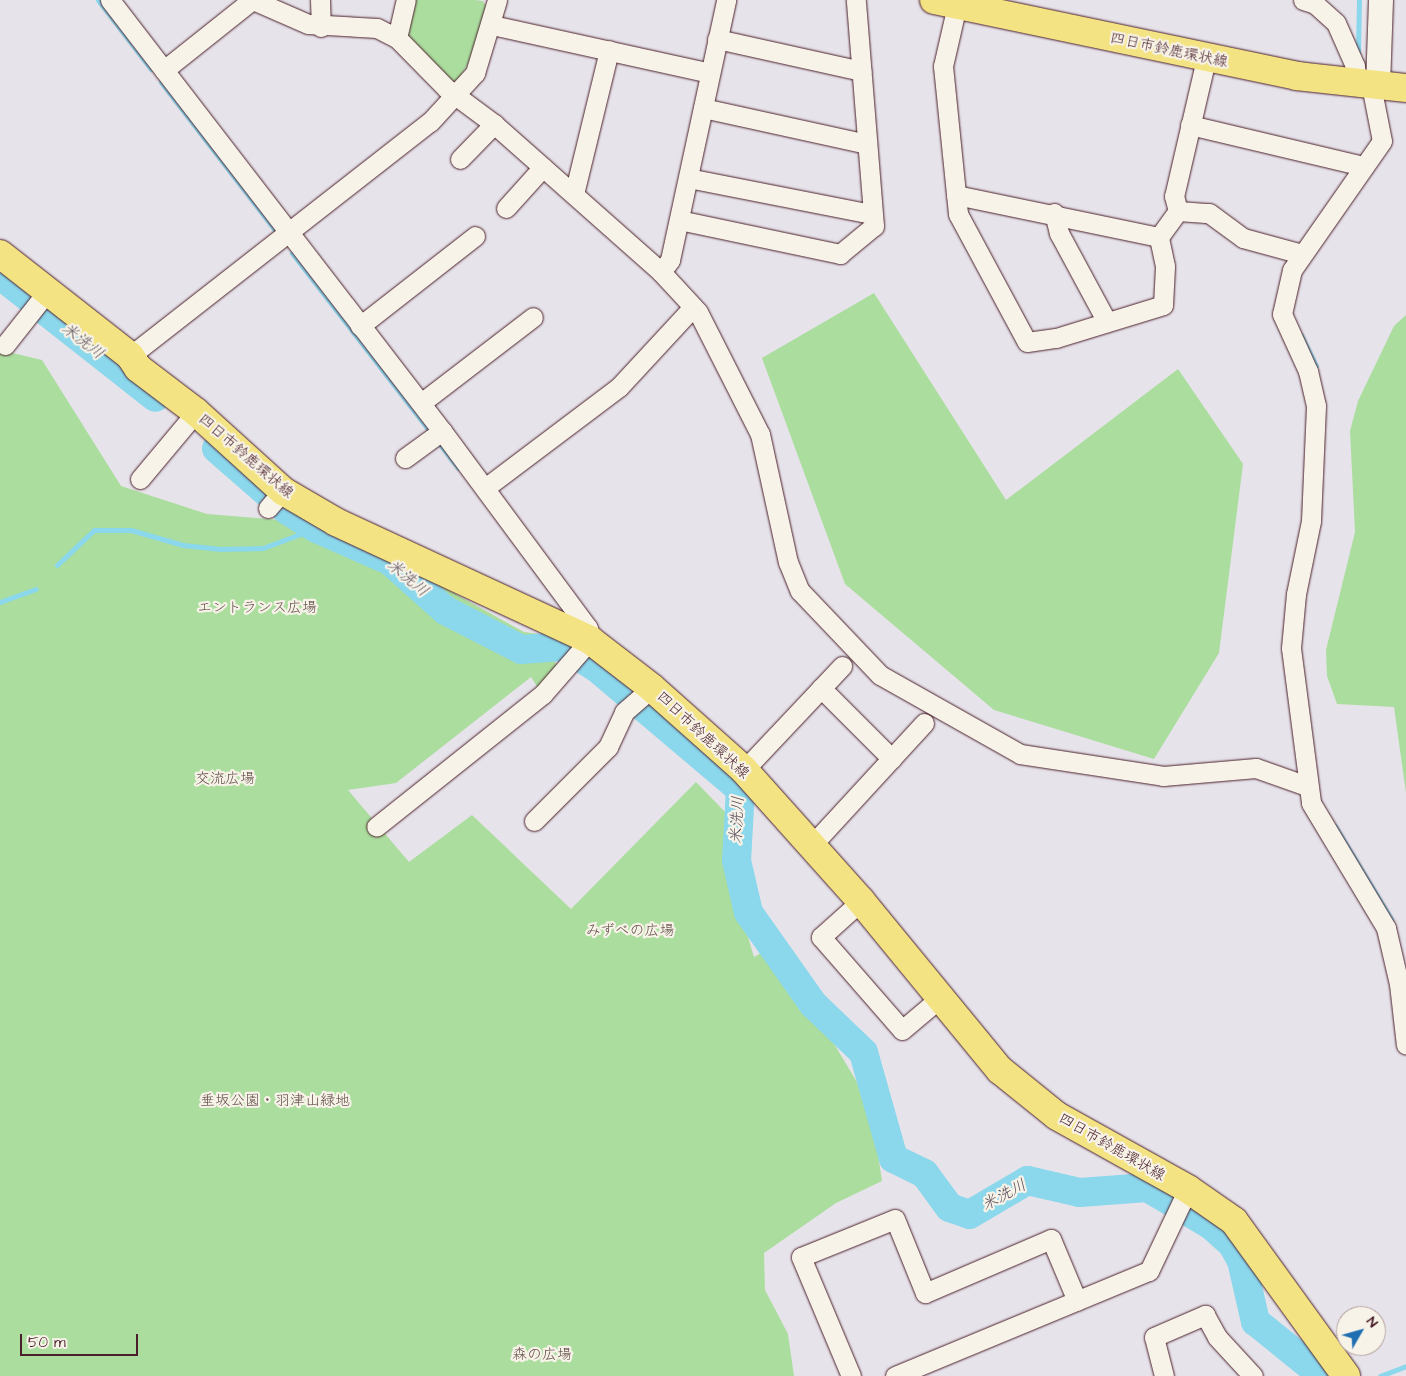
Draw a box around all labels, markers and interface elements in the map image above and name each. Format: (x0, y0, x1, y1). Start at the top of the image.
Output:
street label: 四日市鈴鹿環状線 (1108, 29, 1230, 71)
water label: 米洗川 (58, 319, 108, 363)
street label: 四日市鈴鹿環状線 (195, 410, 297, 502)
water label: 米洗川 (383, 555, 433, 601)
park label: エントランス広場 (197, 599, 317, 617)
street label: 四日市鈴鹿環状線 (653, 687, 753, 783)
park label: 交流広場 (195, 770, 255, 788)
water label: 米洗川 (726, 796, 748, 844)
park label: みずべの広場 (585, 922, 675, 940)
park label: 垂坂公園・羽津山緑地 (200, 1092, 350, 1110)
street label: 四日市鈴鹿環状線 (1056, 1109, 1168, 1185)
water label: 米洗川 (978, 1175, 1030, 1215)
north arrow (1336, 1306, 1386, 1356)
text: N (1361, 1313, 1383, 1332)
scale bar (22, 1324, 140, 1356)
text: 50 m (28, 1332, 66, 1353)
park label: 森の広場 (512, 1346, 572, 1364)

